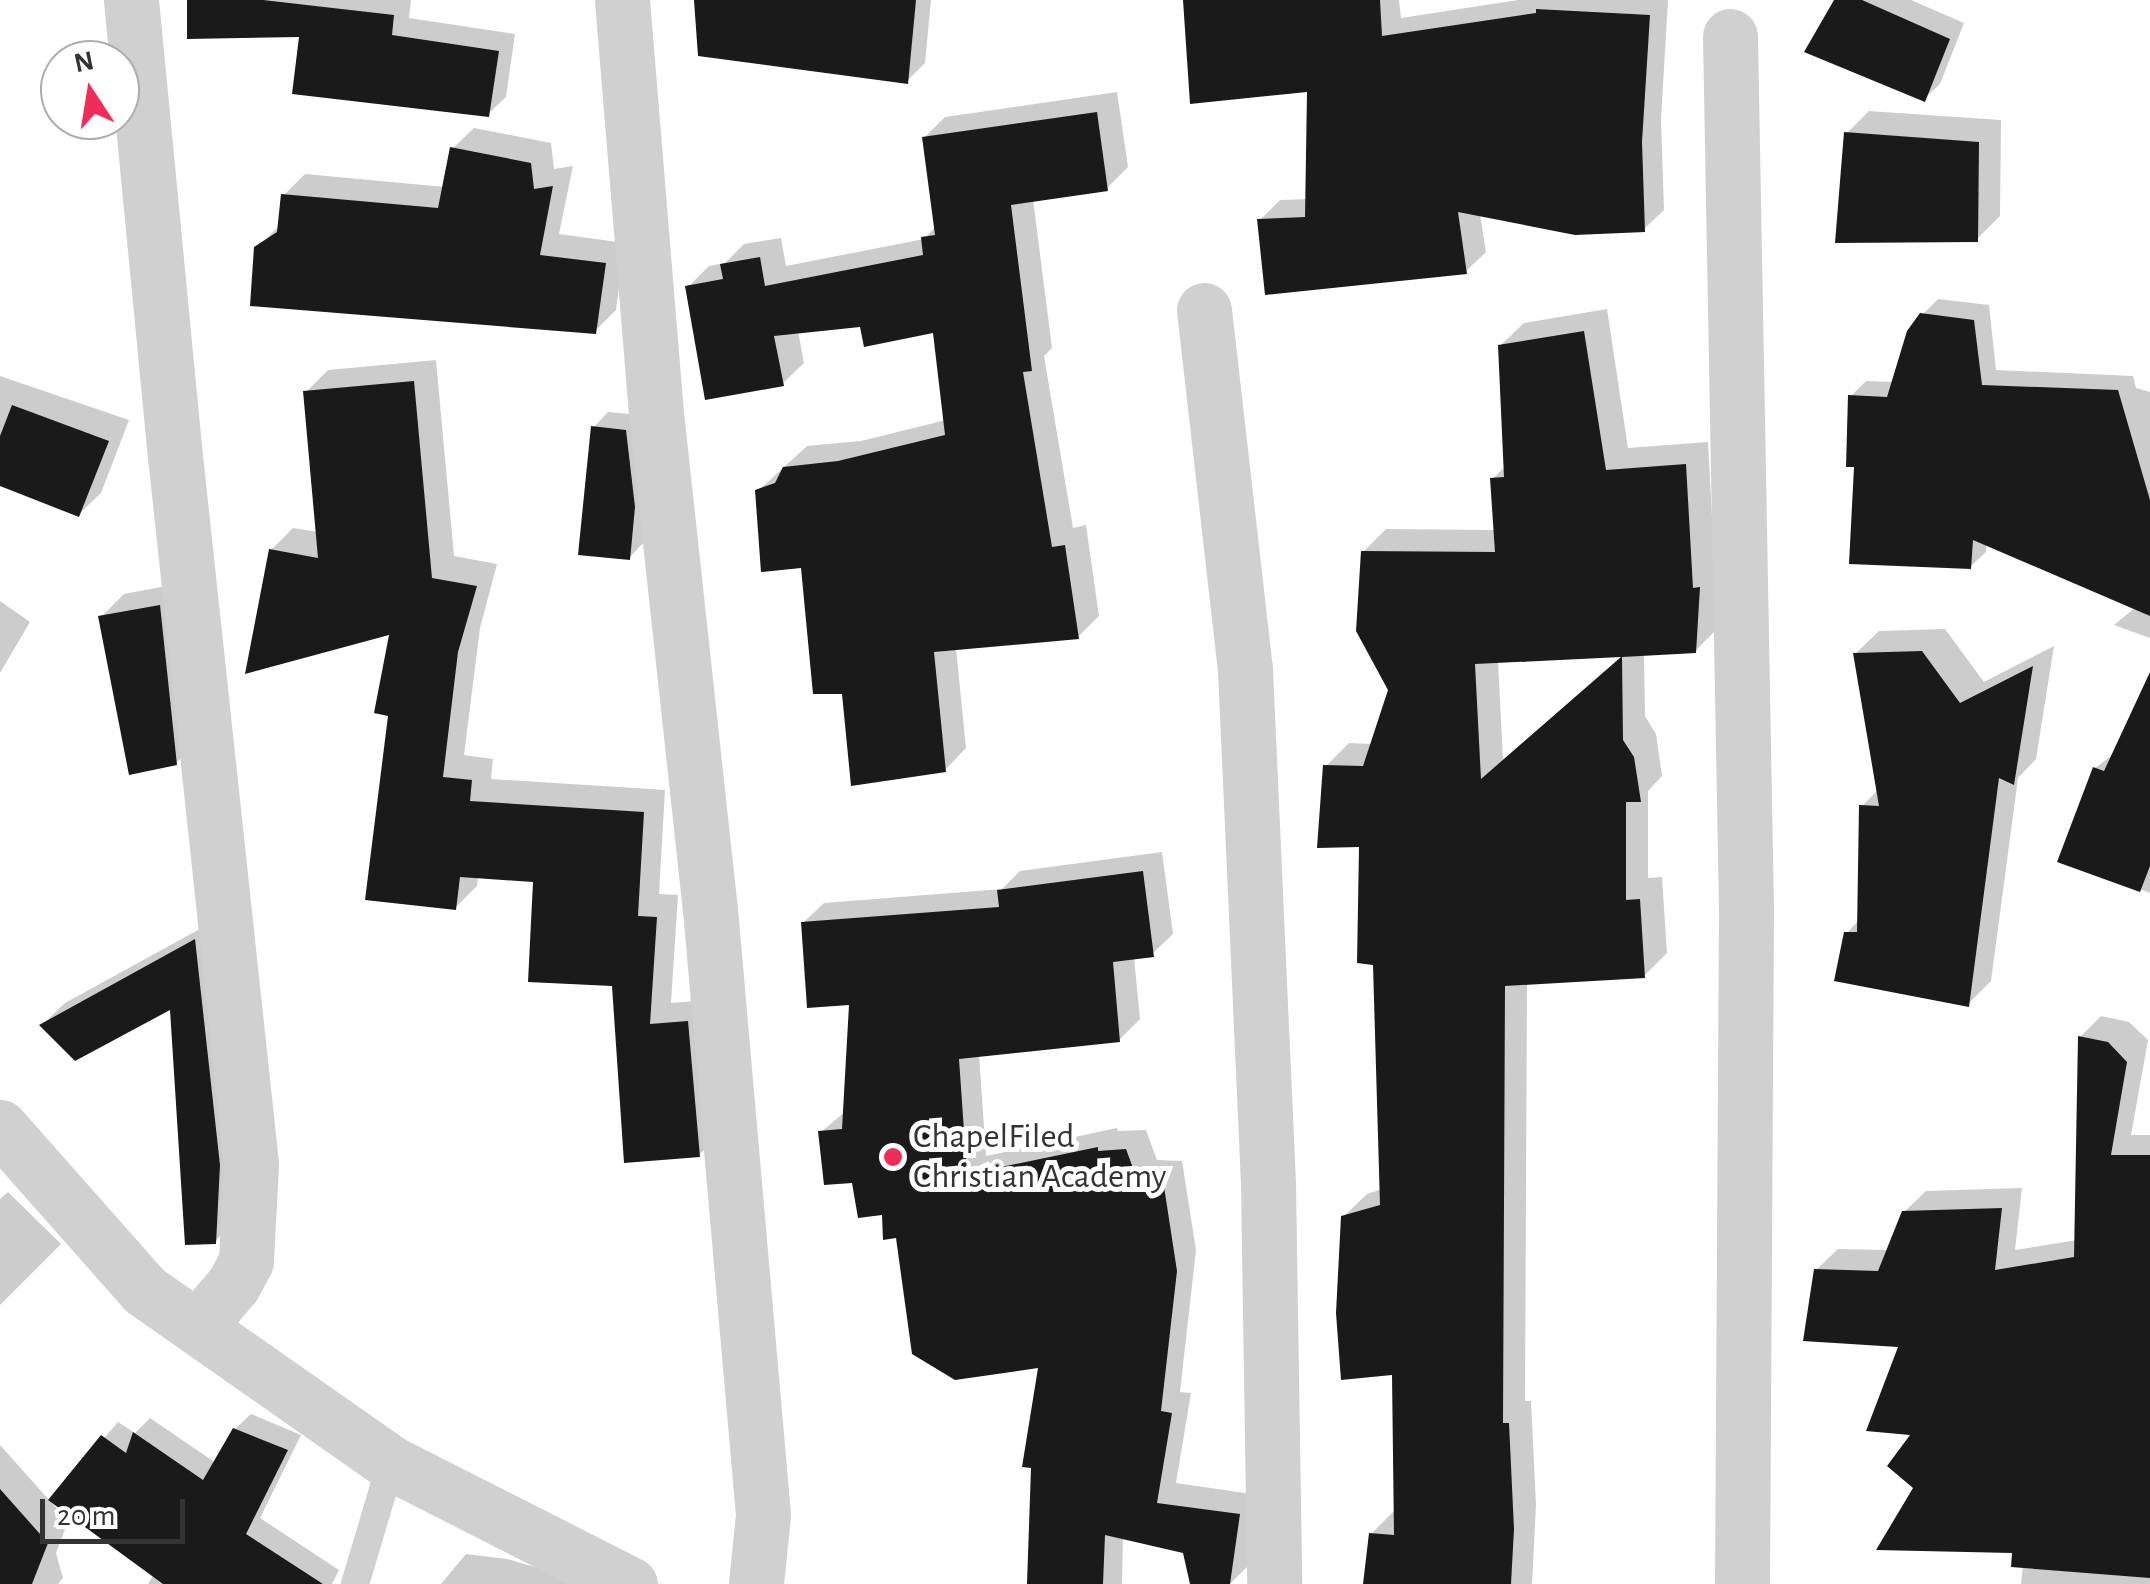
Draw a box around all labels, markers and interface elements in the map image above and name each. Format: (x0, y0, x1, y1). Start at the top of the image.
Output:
north arrow (40, 40, 140, 140)
text: N (72, 47, 97, 78)
place label: ChapelFiled Christian Academy (913, 1116, 1166, 1198)
marker: ChapelFiled Christian Academy (882, 1146, 904, 1168)
scale bar (45, 1479, 190, 1541)
text: 20 m (57, 1501, 115, 1531)

